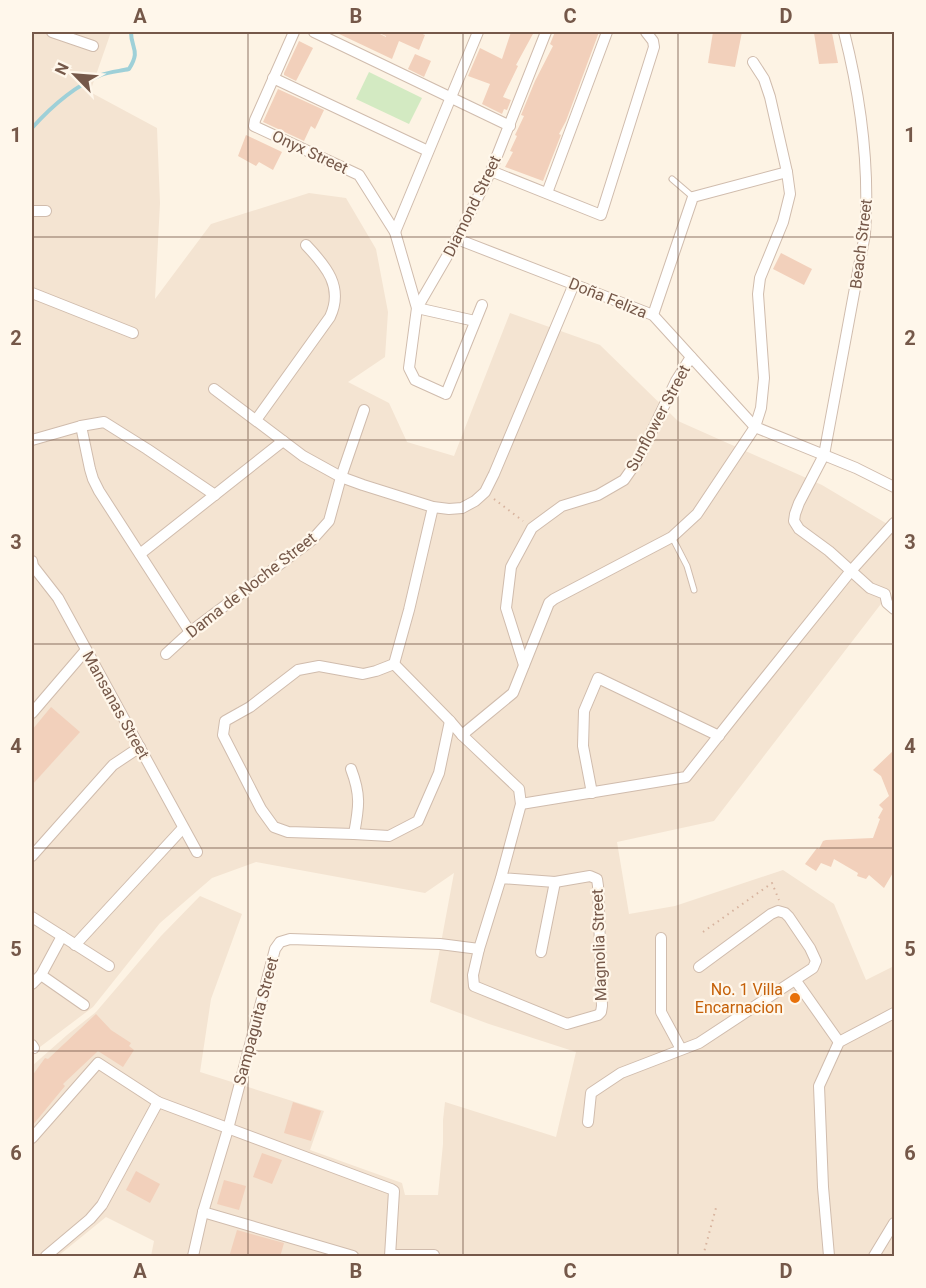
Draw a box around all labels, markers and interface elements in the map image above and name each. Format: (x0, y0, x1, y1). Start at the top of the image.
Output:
text: A (133, 4, 147, 28)
text: B (350, 4, 362, 28)
text: C (563, 4, 577, 28)
text: D (780, 4, 793, 28)
north arrow (45, 45, 105, 105)
text: N (51, 60, 73, 78)
text: 1 (10, 123, 22, 147)
text: 1 (904, 123, 916, 147)
street label: Onyx Street (269, 126, 351, 178)
street label: Diamond Street (439, 152, 505, 260)
street label: Beach Street (846, 198, 876, 290)
street label: Doña Feliza (566, 274, 650, 322)
text: 2 (10, 326, 22, 350)
text: 2 (904, 326, 916, 350)
street label: Sunflower Street (622, 362, 694, 474)
street label: Dama de Noche Street (182, 528, 320, 642)
text: 3 (10, 530, 22, 554)
text: 3 (904, 530, 916, 554)
street label: Mansanas Street (78, 648, 154, 762)
text: 4 (10, 734, 22, 758)
text: 4 (904, 734, 916, 758)
street label: Magnolia Street (588, 889, 610, 1001)
text: 5 (10, 937, 22, 961)
text: 5 (904, 937, 916, 961)
street label: Sampaguita Street (230, 955, 282, 1087)
place label: No. 1 Villa Encarnacion (695, 980, 783, 1017)
marker: No. 1 Villa Encarnacion (788, 991, 802, 1005)
text: 6 (10, 1141, 22, 1165)
text: 6 (904, 1141, 916, 1165)
text: A (133, 1259, 147, 1283)
text: B (350, 1259, 362, 1283)
text: C (563, 1259, 577, 1283)
text: D (780, 1259, 793, 1283)

